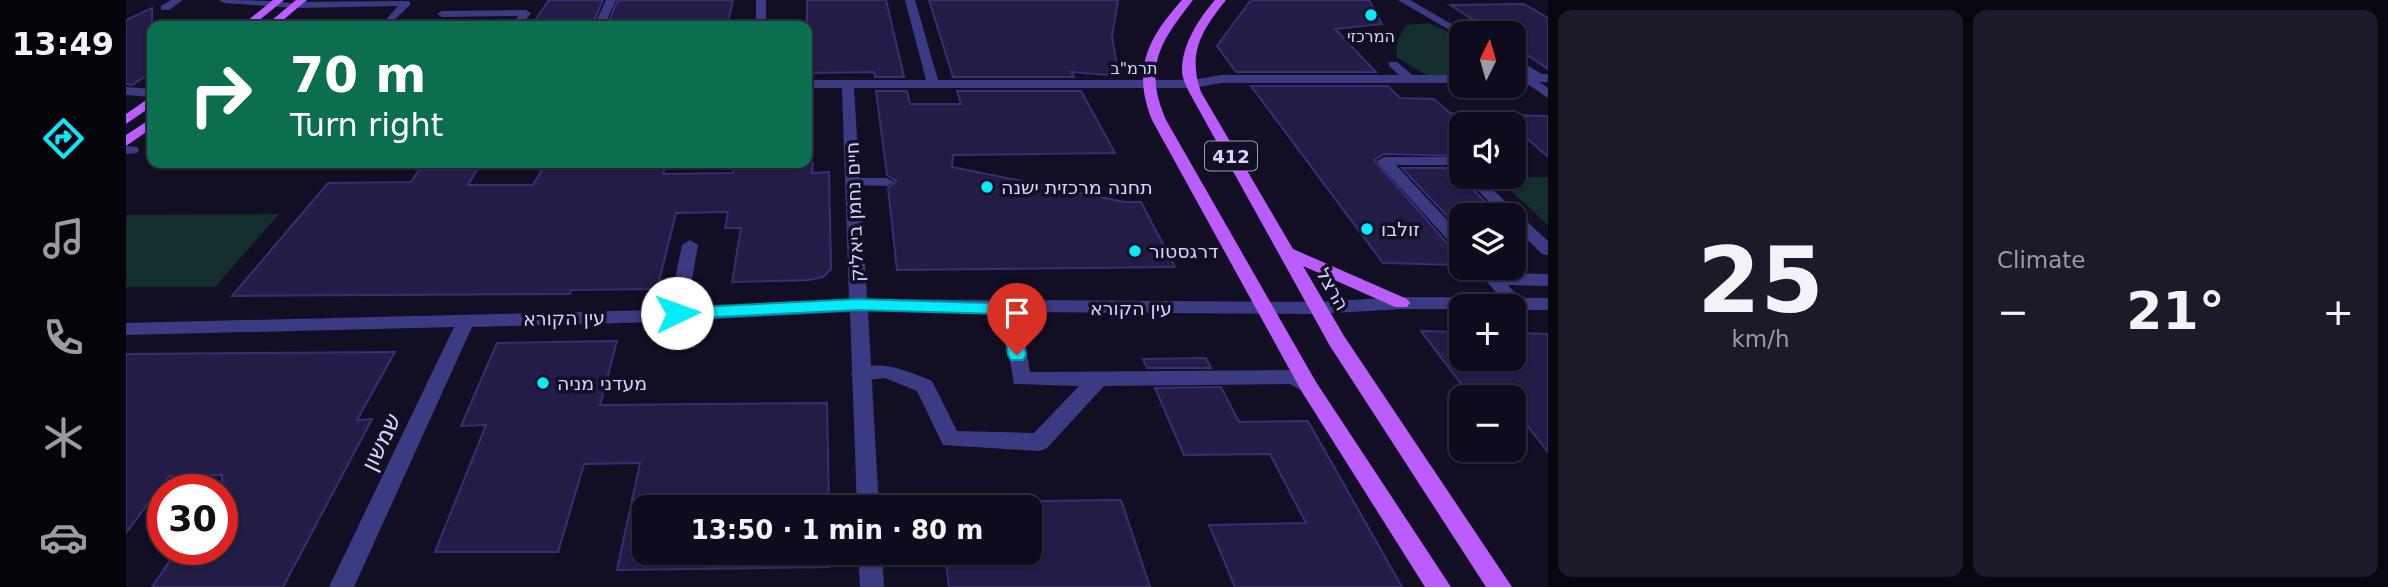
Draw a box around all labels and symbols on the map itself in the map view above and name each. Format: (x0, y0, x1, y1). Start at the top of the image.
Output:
marker: המרכזי (1363, 7, 1379, 23)
north arrow (1449, 21, 1526, 98)
place label: המרכזי (1347, 27, 1395, 46)
street label: תרמ"ב (1110, 59, 1158, 78)
road number: 412 (1205, 141, 1257, 170)
street label: חיים נחמן ביאליק (841, 142, 867, 282)
place label: תחנה מרכזית ישנה (1001, 176, 1153, 198)
marker: תחנה מרכזית ישנה (979, 179, 995, 195)
place label: זולבו (1381, 218, 1420, 240)
marker: זולבו (1359, 221, 1375, 237)
place label: דרגסטור (1149, 240, 1218, 262)
marker: דרגסטור (1127, 243, 1143, 259)
street label: הרצל (1312, 264, 1354, 314)
position arrow (640, 276, 714, 350)
pin (987, 283, 1047, 355)
street label: עין הקורא (1090, 297, 1172, 319)
street label: עין הקורא (523, 306, 605, 330)
place label: מעדני מניה (557, 372, 647, 394)
marker: מעדני מניה (535, 375, 551, 391)
street label: שמשון (356, 409, 406, 475)
speed limit sign: 30 (147, 474, 238, 565)

